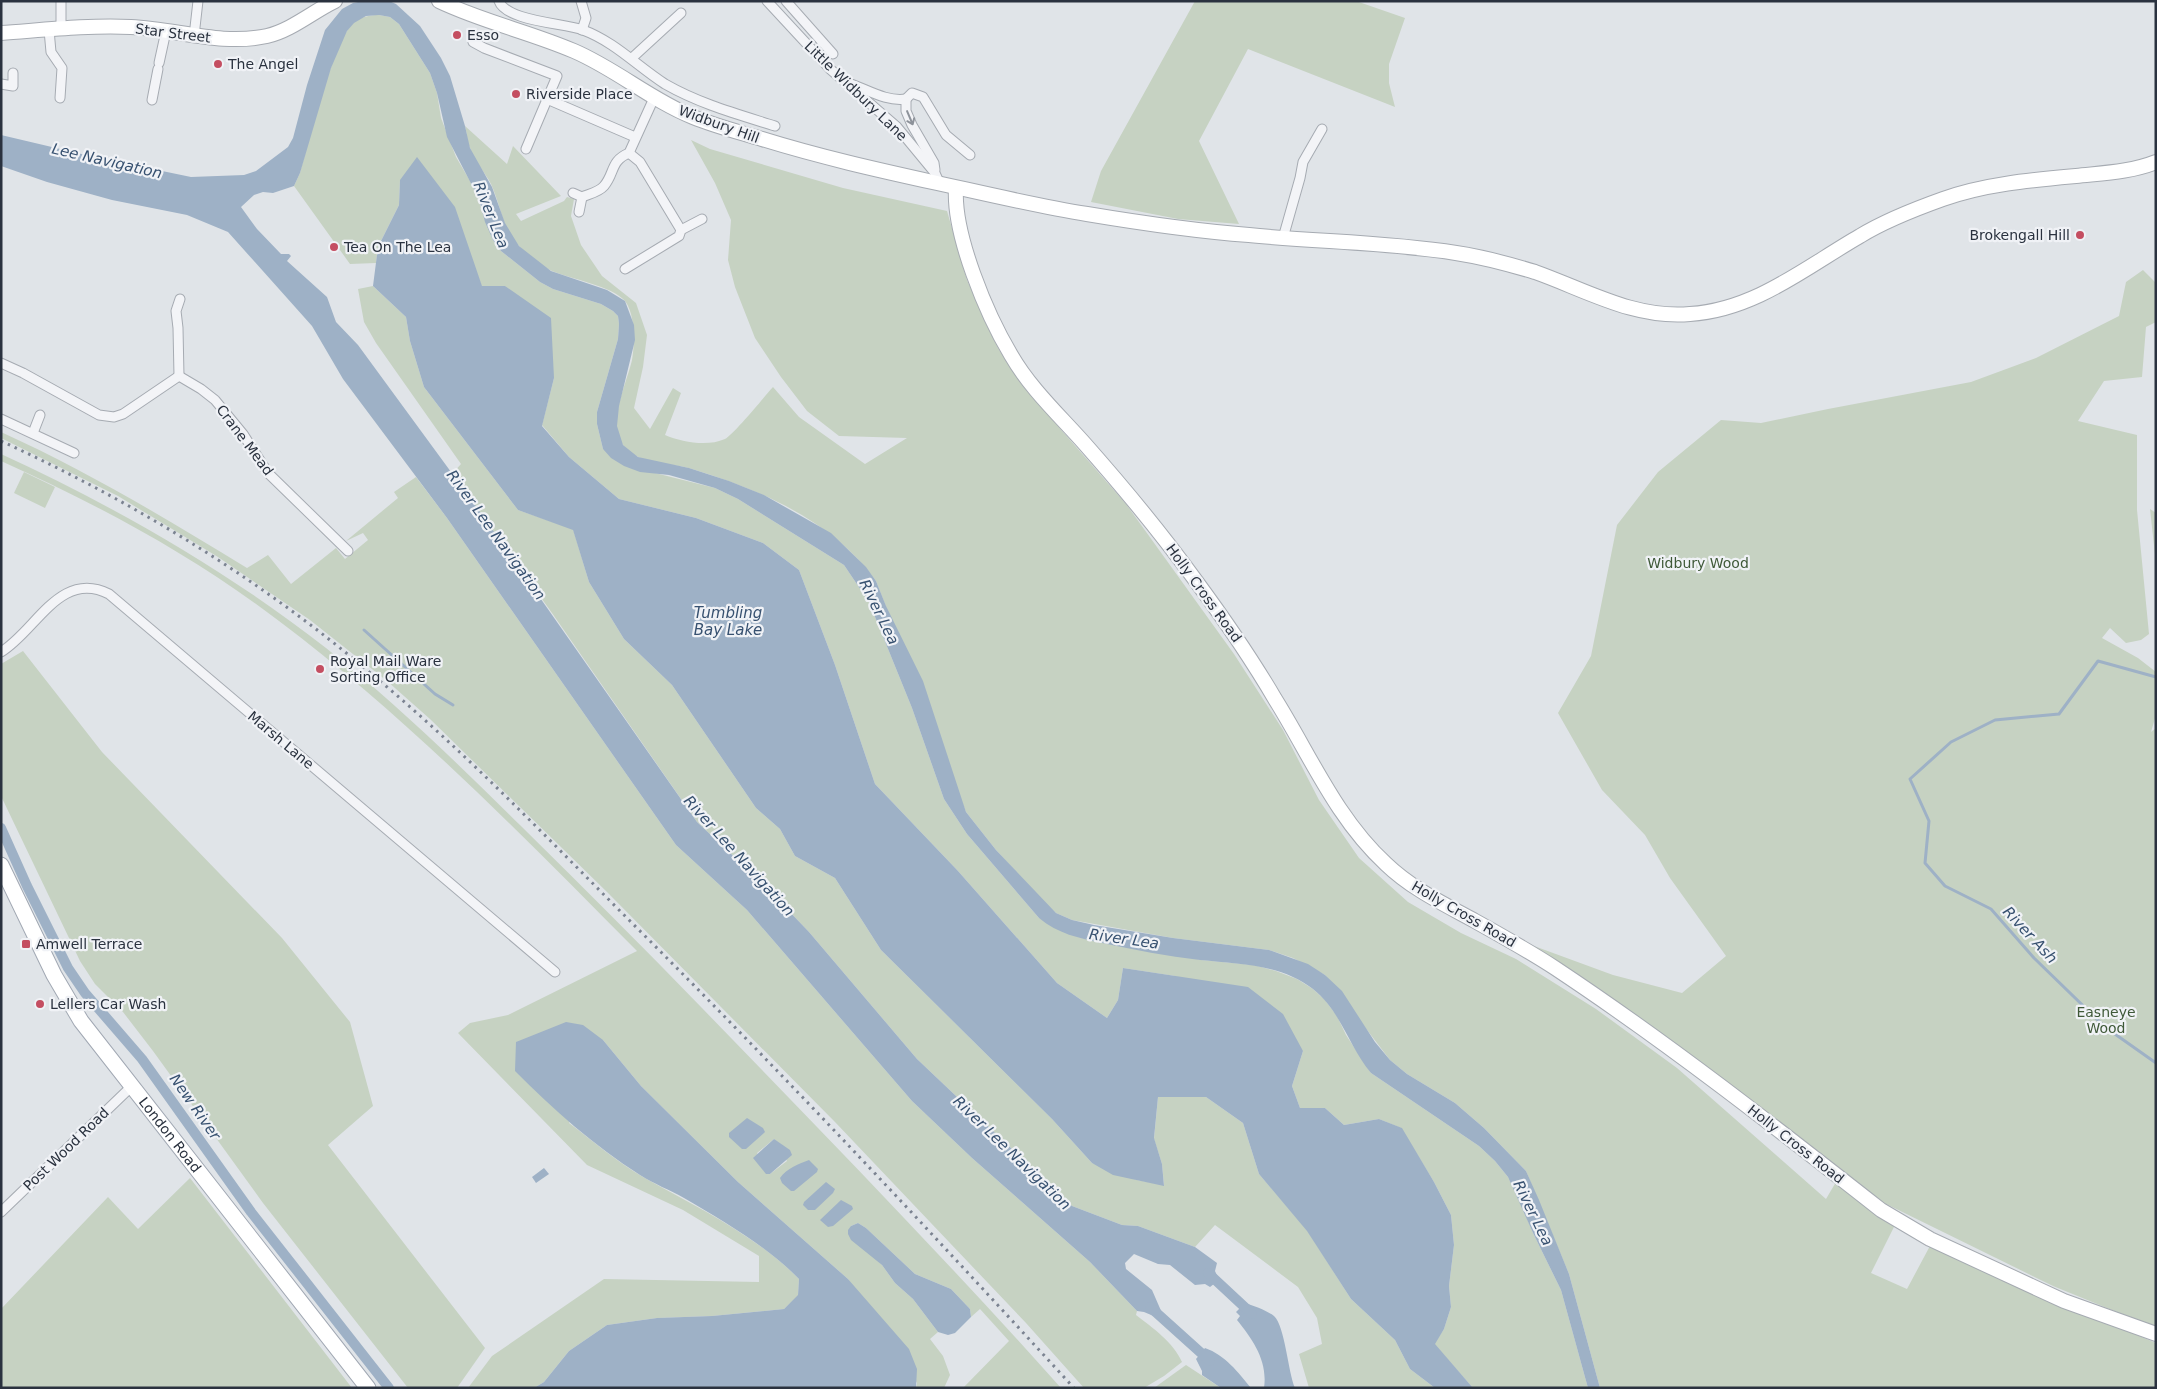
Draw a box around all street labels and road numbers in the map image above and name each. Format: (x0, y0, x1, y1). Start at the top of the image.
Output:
street label: Star Street (134, 20, 212, 46)
street label: Little Widbury Lane (802, 38, 910, 144)
street label: Widbury Hill (676, 102, 762, 146)
street label: Crane Mead (213, 402, 277, 478)
street label: Holly Cross Road (1163, 541, 1245, 645)
street label: Marsh Lane (245, 708, 317, 772)
street label: Holly Cross Road (1409, 878, 1519, 950)
street label: London Road (136, 1094, 204, 1176)
street label: Holly Cross Road (1745, 1102, 1847, 1186)
street label: Post Wood Road (20, 1104, 112, 1194)

